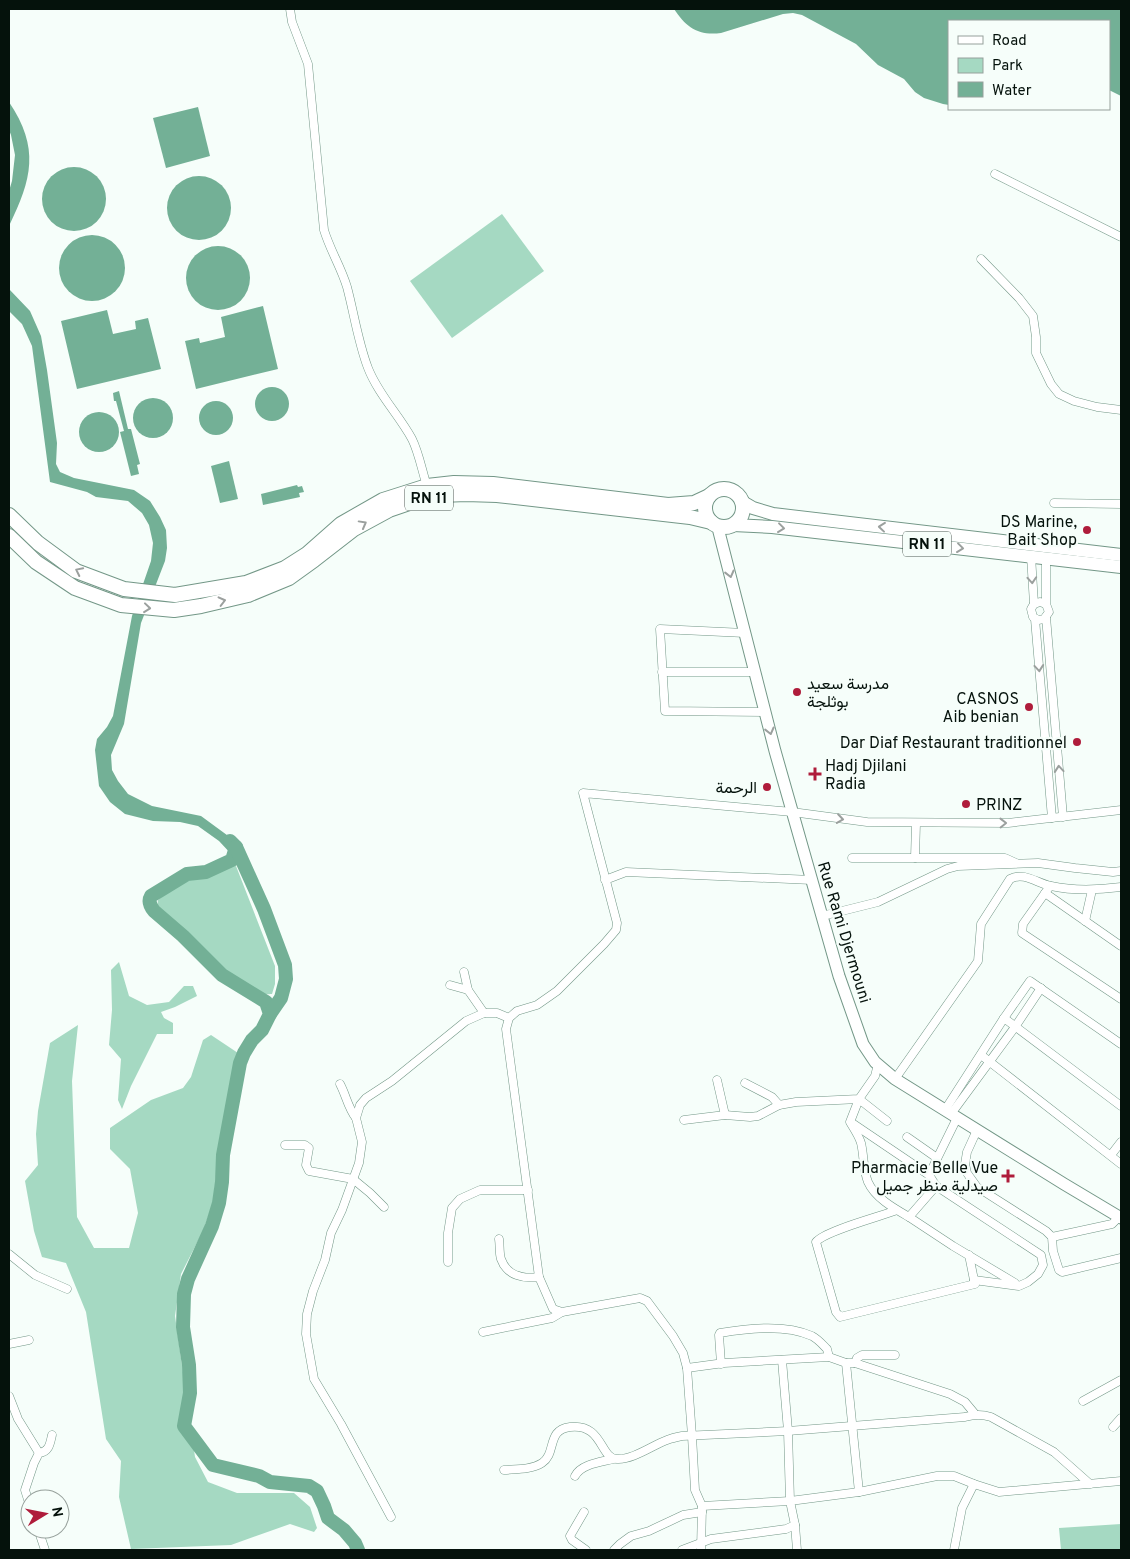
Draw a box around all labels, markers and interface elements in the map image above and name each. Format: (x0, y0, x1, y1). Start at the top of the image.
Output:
legend (948, 20, 1110, 110)
text: Road (992, 32, 1027, 51)
text: Park (992, 57, 1023, 76)
text: Water (992, 82, 1032, 101)
road number: RN 11 (405, 486, 453, 510)
place label: DS Marine, Bait Shop (1000, 513, 1077, 551)
one-way arrow (357, 521, 366, 531)
one-way arrow (778, 522, 786, 533)
one-way arrow (877, 522, 885, 533)
marker: DS Marine, Bait Shop (1081, 524, 1093, 536)
road number: RN 11 (903, 532, 951, 556)
one-way arrow (957, 542, 965, 553)
one-way arrow (75, 567, 84, 577)
one-way arrow (724, 570, 735, 579)
one-way arrow (1027, 576, 1038, 584)
one-way arrow (217, 596, 226, 607)
one-way arrow (144, 602, 152, 613)
one-way arrow (1033, 664, 1044, 672)
place label: مدرسة سعيد بوثلجة (807, 675, 889, 713)
marker: مدرسة سعيد بوثلجة (791, 686, 803, 698)
place label: CASNOS Aib benian (943, 690, 1019, 728)
marker: CASNOS Aib benian (1023, 701, 1035, 713)
one-way arrow (765, 727, 775, 735)
place label: Dar Diaf Restaurant traditionnel (840, 734, 1067, 754)
marker: Dar Diaf Restaurant traditionnel (1071, 736, 1083, 748)
place label: Hadj Djilani Radia (825, 757, 907, 795)
one-way arrow (1053, 764, 1064, 772)
marker: Hadj Djilani Radia (809, 768, 821, 780)
place label: الرحمة (716, 779, 757, 799)
marker: الرحمة (761, 781, 773, 793)
place label: PRINZ (976, 796, 1022, 816)
marker: PRINZ (960, 798, 972, 810)
one-way arrow (836, 813, 845, 823)
one-way arrow (999, 818, 1007, 828)
street label: Rue Rami Djermouni (812, 859, 874, 1006)
place label: Pharmacie Belle Vue صيدلية منظر جميل (851, 1159, 998, 1197)
marker: Pharmacie Belle Vue صيدلية منظر جميل (1002, 1170, 1014, 1182)
north arrow (20, 1489, 70, 1539)
text: N (47, 1506, 66, 1518)

